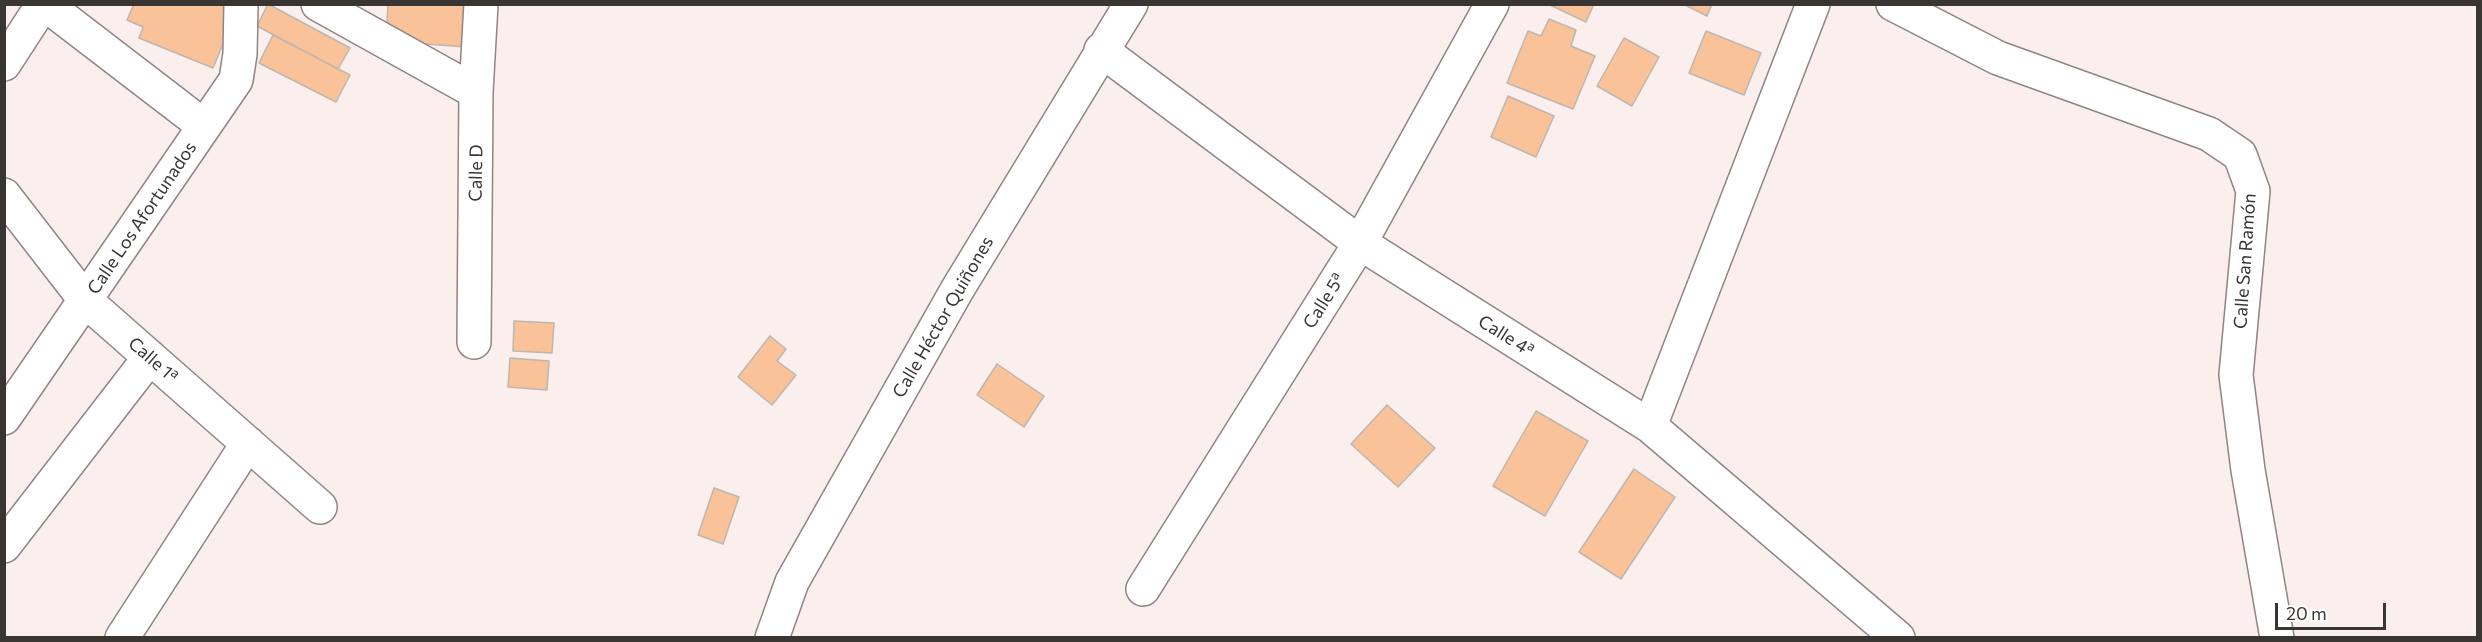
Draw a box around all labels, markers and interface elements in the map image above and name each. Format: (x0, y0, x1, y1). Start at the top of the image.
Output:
street label: Calle Los Afortunados (83, 138, 201, 298)
street label: Calle D (465, 144, 487, 202)
street label: Calle San Ramón (2229, 193, 2261, 329)
street label: Calle Héctor Quiñones (888, 232, 998, 402)
street label: Calle 5ª (1299, 269, 1349, 333)
street label: Calle 4ª (1474, 311, 1538, 361)
street label: Calle 1ª (124, 333, 182, 387)
scale bar (2278, 591, 2389, 629)
text: 20 m (2286, 602, 2327, 624)

